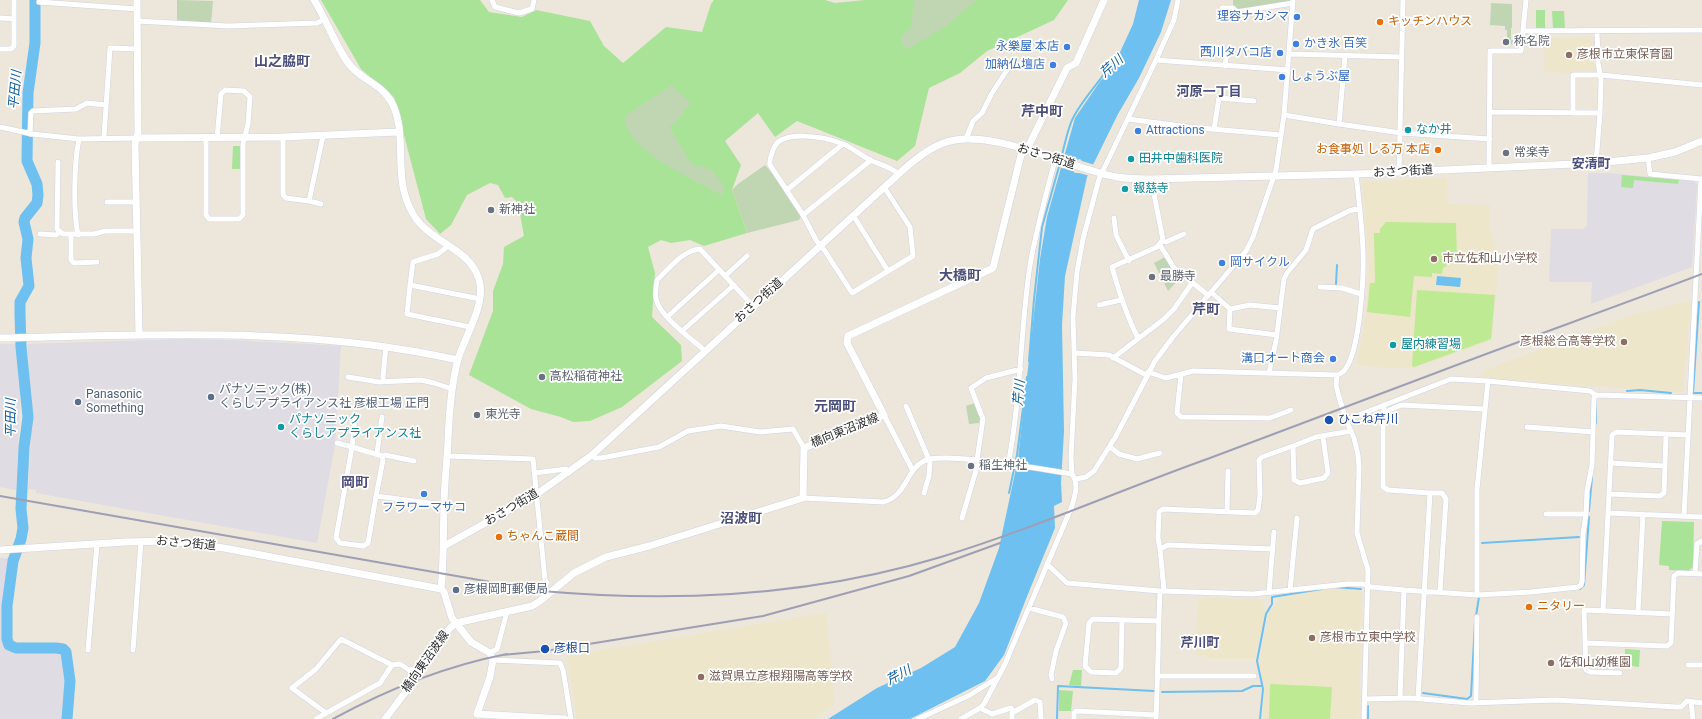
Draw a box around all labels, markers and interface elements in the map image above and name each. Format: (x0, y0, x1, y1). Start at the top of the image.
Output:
place label: 理容ナカシマ (1217, 10, 1289, 24)
marker: 理容ナカシマ (1292, 12, 1302, 22)
place label: キッチンハウス (1388, 15, 1472, 29)
marker: キッチンハウス (1375, 17, 1385, 27)
place label: 称名院 (1514, 35, 1550, 49)
place label: かき氷 百笑 (1304, 37, 1367, 51)
marker: 称名院 (1501, 37, 1511, 47)
marker: かき氷 百笑 (1291, 39, 1301, 49)
place label: 永樂屋 本店 (996, 40, 1059, 54)
marker: 永樂屋 本店 (1062, 42, 1072, 52)
place label: 西川タバコ店 (1200, 46, 1272, 60)
marker: 西川タバコ店 (1275, 48, 1285, 58)
place label: 彦根市立東保育園 (1577, 48, 1673, 62)
marker: 彦根市立東保育園 (1564, 50, 1574, 60)
water label: 芹川 (1097, 53, 1127, 81)
district label: 山之脇町 (254, 54, 310, 70)
place label: 加納仏壇店 (985, 58, 1045, 72)
marker: 加納仏壇店 (1048, 60, 1058, 70)
water label: 平田川 (7, 70, 25, 110)
place label: しょうぶ屋 (1290, 70, 1350, 84)
marker: しょうぶ屋 (1277, 72, 1287, 82)
district label: 河原一丁目 (1177, 85, 1241, 101)
district label: 芹中町 (1021, 104, 1063, 120)
place label: なか井 (1416, 123, 1452, 137)
place label: Attractions (1146, 124, 1205, 138)
marker: なか井 (1403, 125, 1413, 135)
marker: Attractions (1133, 126, 1143, 136)
street label: おさつ街道 (1015, 141, 1077, 173)
place label: お食事処 しる万 本店 (1316, 143, 1430, 157)
marker: お食事処 しる万 本店 (1433, 145, 1443, 155)
place label: 常楽寺 (1514, 146, 1550, 160)
marker: 常楽寺 (1501, 148, 1511, 158)
place label: 田井中歯科医院 (1139, 152, 1223, 166)
marker: 田井中歯科医院 (1126, 154, 1136, 164)
district label: 安清町 (1572, 157, 1610, 173)
street label: おさつ街道 (1373, 163, 1433, 181)
place label: 報慈寺 (1133, 182, 1169, 196)
marker: 報慈寺 (1120, 184, 1130, 194)
place label: 新神社 (499, 203, 535, 217)
marker: 新神社 (486, 205, 496, 215)
place label: 市立佐和山小学校 (1442, 252, 1538, 266)
marker: 市立佐和山小学校 (1429, 254, 1439, 264)
place label: 岡サイクル (1230, 256, 1290, 270)
marker: 岡サイクル (1217, 258, 1227, 268)
district label: 大橋町 (939, 268, 981, 284)
place label: 最勝寺 (1160, 270, 1196, 284)
marker: 最勝寺 (1147, 272, 1157, 282)
street label: おさつ街道 (732, 276, 786, 326)
district label: 芹町 (1192, 302, 1220, 318)
place label: 彦根総合高等学校 (1520, 335, 1616, 349)
marker: 彦根総合高等学校 (1619, 337, 1629, 347)
place label: 屋内練習場 (1401, 338, 1461, 352)
marker: 屋内練習場 (1388, 340, 1398, 350)
place label: 溝口オート商会 (1241, 352, 1325, 366)
marker: 溝口オート商会 (1328, 354, 1338, 364)
place label: 高松稲荷神社 (550, 370, 622, 384)
marker: 高松稲荷神社 (537, 372, 547, 382)
water label: 芹川 (1011, 379, 1029, 407)
place label: パナソニック(株) くらしアプライアンス社 彦根工場 正門 (219, 383, 429, 411)
place label: Panasonic Something (86, 388, 144, 416)
marker: パナソニック(株) くらしアプライアンス社 彦根工場 正門 (206, 392, 216, 402)
marker: Panasonic Something (73, 397, 83, 407)
water label: 平田川 (4, 399, 20, 437)
district label: 元岡町 (814, 399, 856, 415)
place label: 東光寺 (485, 408, 521, 422)
marker: 東光寺 (472, 410, 482, 420)
street label: 橋向東沼波線 (809, 411, 881, 451)
place label: パナソニック くらしアプライアンス社 (289, 413, 421, 441)
place label: ひこね芹川 (1338, 413, 1398, 427)
marker: ひこね芹川 (1323, 414, 1335, 426)
marker: パナソニック くらしアプライアンス社 (276, 422, 286, 432)
place label: 稲生神社 (979, 459, 1027, 473)
marker: 稲生神社 (966, 461, 976, 471)
district label: 岡町 (341, 475, 369, 491)
street label: おさつ街道 (482, 487, 542, 529)
marker: フラワーマサコ (419, 489, 429, 499)
place label: フラワーマサコ (382, 501, 466, 515)
district label: 沼波町 (720, 511, 762, 527)
place label: ちゃんこ蔵間 (507, 530, 579, 544)
marker: ちゃんこ蔵間 (494, 532, 504, 542)
street label: おさつ街道 (155, 534, 217, 554)
place label: 彦根岡町郵便局 (464, 583, 548, 597)
marker: 彦根岡町郵便局 (451, 585, 461, 595)
place label: ニタリー (1537, 600, 1585, 614)
marker: ニタリー (1524, 602, 1534, 612)
street label: 橋向東沼波線 (399, 628, 453, 696)
place label: 彦根市立東中学校 (1320, 631, 1416, 645)
marker: 彦根市立東中学校 (1307, 633, 1317, 643)
district label: 芹川町 (1181, 636, 1219, 652)
place label: 彦根口 (554, 642, 590, 656)
marker: 彦根口 (539, 643, 551, 655)
place label: 佐和山幼稚園 (1559, 656, 1631, 670)
marker: 佐和山幼稚園 (1546, 658, 1556, 668)
water label: 芹川 (884, 663, 914, 689)
place label: 滋賀県立彦根翔陽高等学校 (709, 670, 853, 684)
marker: 滋賀県立彦根翔陽高等学校 (696, 672, 706, 682)

